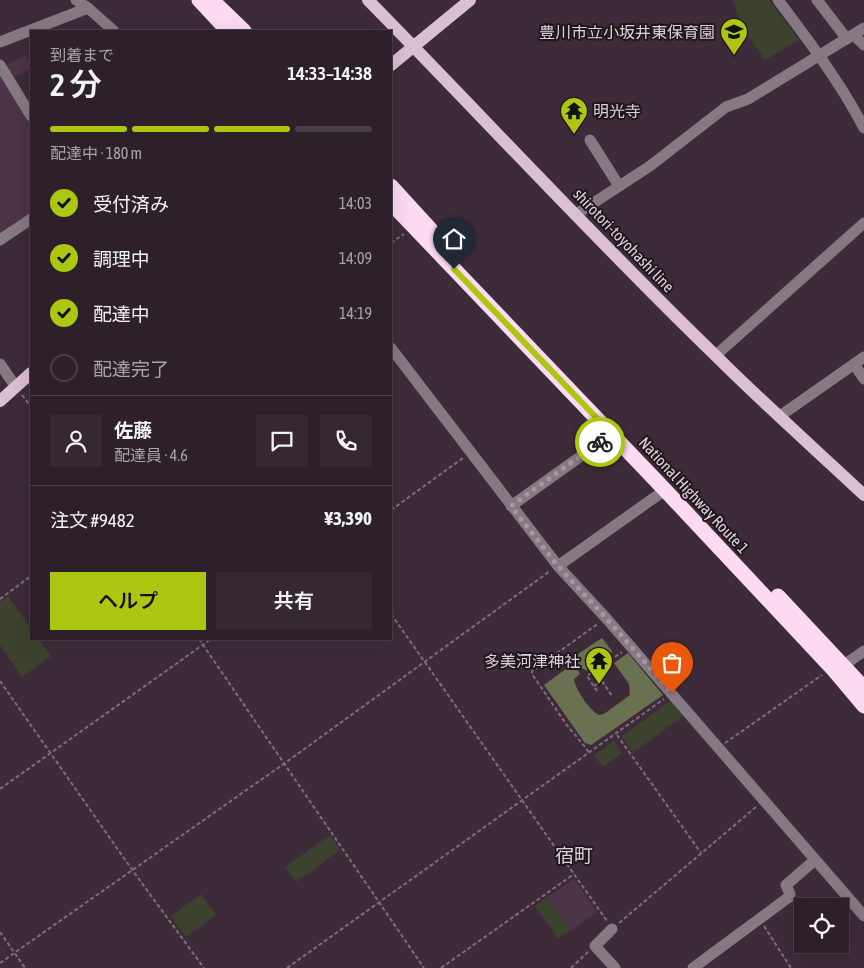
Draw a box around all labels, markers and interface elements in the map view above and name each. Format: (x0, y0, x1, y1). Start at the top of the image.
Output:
school or university icon: 豊川市立小坂井東保育園 (719, 17, 749, 56)
place label: 豊川市立小坂井東保育園 (539, 23, 715, 41)
text: 到着まで (50, 46, 114, 64)
text: 14:33–14:38 (287, 62, 372, 84)
text: 2 分 (50, 66, 101, 103)
temple icon: 明光寺 (559, 96, 589, 135)
place label: 明光寺 (593, 102, 641, 120)
text: 配達中 · 180 m (50, 144, 142, 162)
street label: shirotori-toyohashi line (569, 185, 678, 296)
icon: check (50, 189, 78, 217)
text: 受付済み (93, 193, 169, 215)
text: 14:03 (339, 194, 372, 212)
pin (433, 218, 475, 269)
icon: home (440, 225, 468, 253)
icon: check (50, 244, 78, 272)
text: 調理中 (93, 248, 150, 270)
text: 14:09 (339, 249, 372, 267)
icon: check (50, 299, 78, 327)
text: 配達中 (93, 303, 150, 325)
text: 14:19 (339, 304, 372, 322)
text: 配達完了 (93, 358, 169, 380)
button: person (50, 415, 102, 467)
button: chat (256, 415, 308, 467)
button: phone (320, 415, 372, 467)
courier (575, 417, 625, 467)
text: 佐藤 (114, 419, 152, 441)
icon: bike (586, 428, 614, 456)
street label: National Highway Route 1 (635, 433, 752, 557)
text: 配達員 · 4.6 (114, 446, 188, 464)
text: ¥3,390 (324, 507, 372, 529)
text: 注文 #9482 (50, 509, 135, 531)
button: ヘルプ (50, 572, 206, 630)
button: 共有 (216, 572, 372, 630)
pin (651, 642, 693, 693)
temple icon: 多美河津神社 (584, 646, 614, 685)
icon: bag (658, 649, 686, 677)
place label: 多美河津神社 (484, 652, 580, 670)
district label: 宿町 (555, 844, 593, 866)
map controls (794, 898, 849, 953)
button: locate (794, 898, 849, 953)

